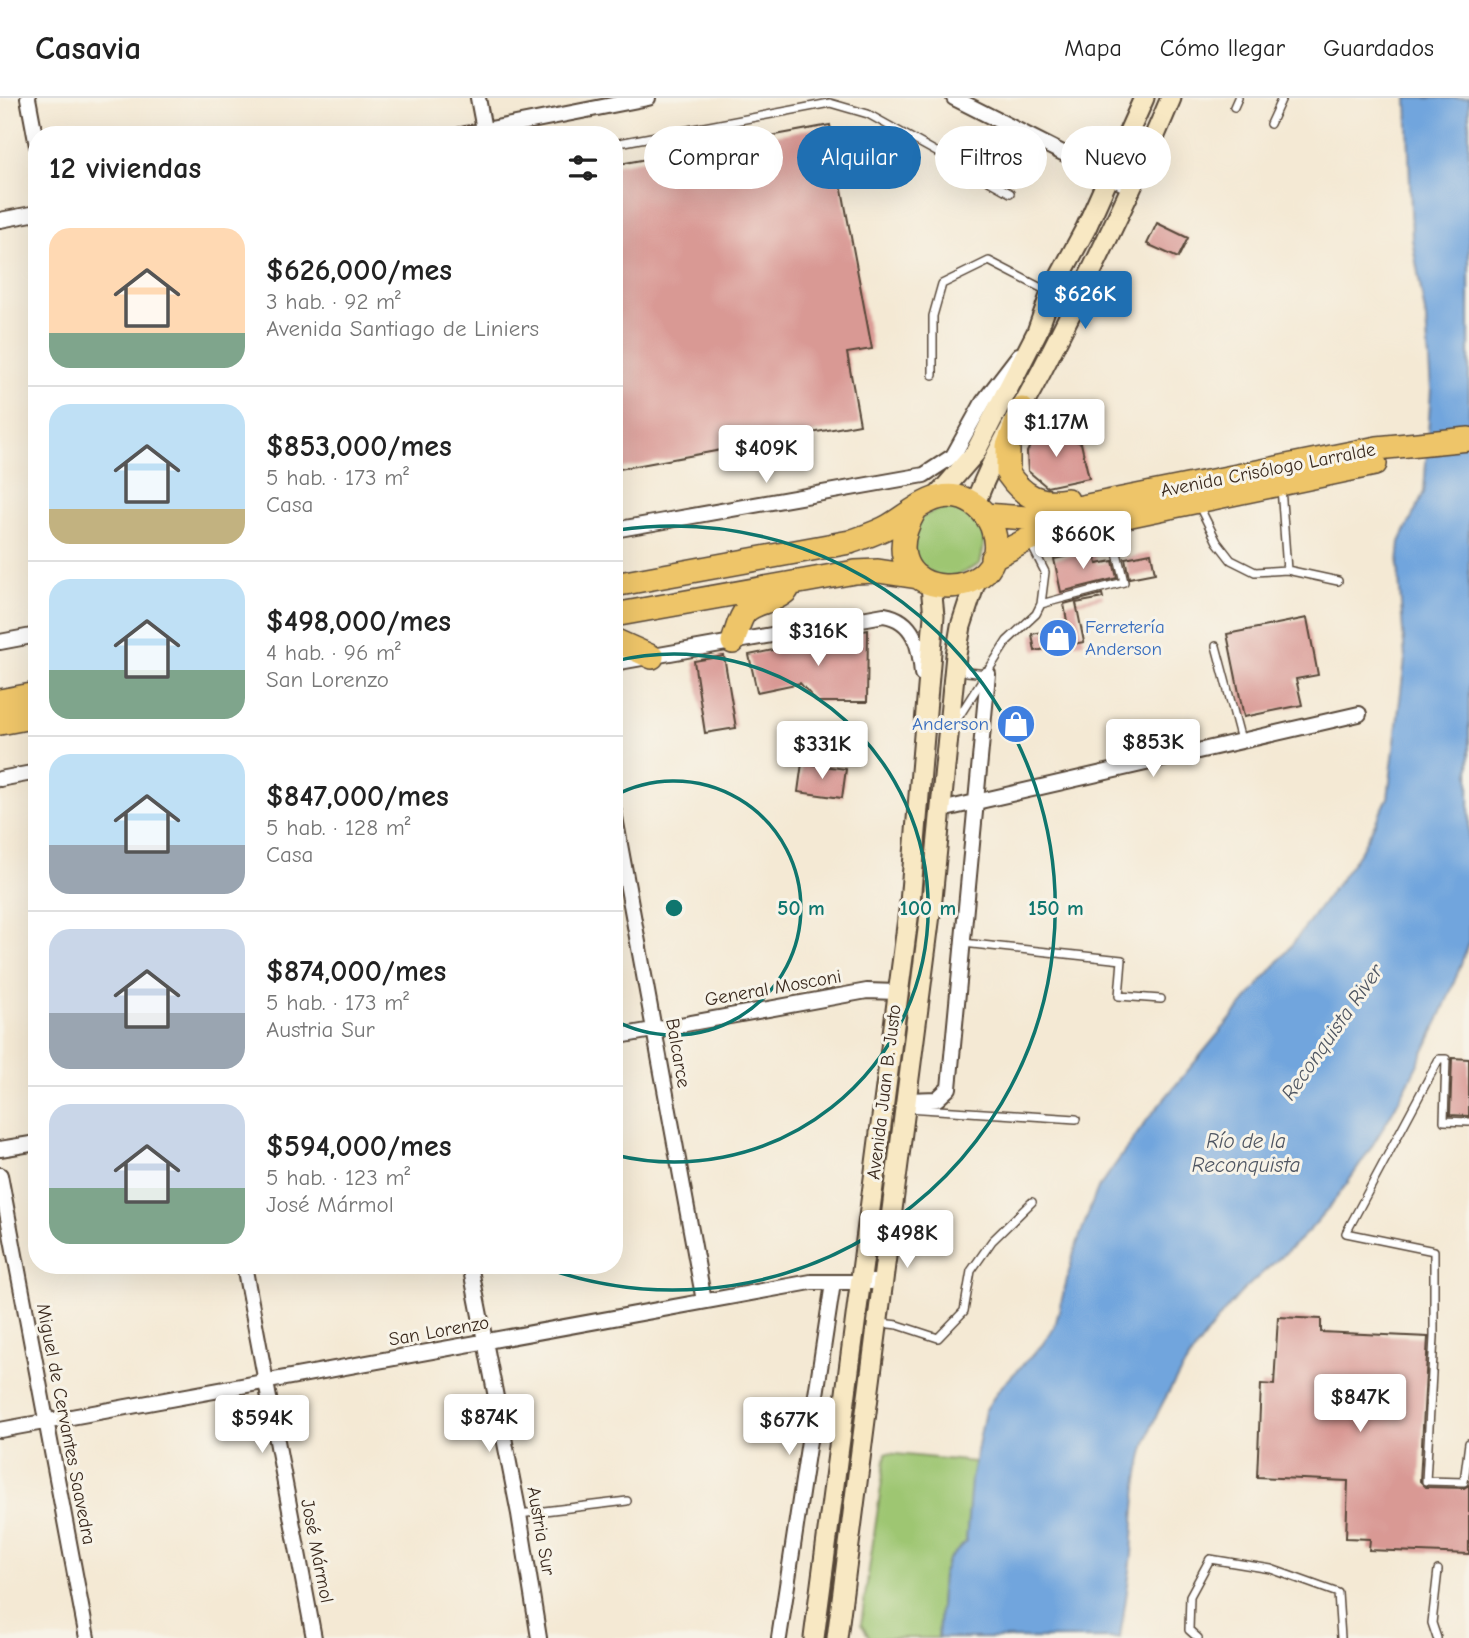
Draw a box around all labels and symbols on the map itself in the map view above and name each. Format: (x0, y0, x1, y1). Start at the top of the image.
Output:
pin: $626K (1036, 272, 1134, 331)
pin: $1.17M (999, 400, 1113, 459)
pin: $409K (717, 426, 815, 485)
street label: Avenida Crisólogo Larralde (1159, 438, 1377, 502)
pin: $660K (1034, 512, 1132, 571)
pin: $316K (769, 608, 867, 668)
place label: Ferretería Anderson (1085, 616, 1165, 660)
shop icon: Ferretería Anderson (1037, 617, 1079, 659)
shop icon: Anderson (995, 703, 1037, 745)
place label: Anderson (912, 713, 989, 735)
pin: $853K (1104, 720, 1202, 779)
pin: $331K (773, 722, 871, 781)
centre of rings (662, 896, 686, 920)
text: 50 m (777, 896, 825, 920)
text: 100 m (900, 896, 956, 920)
text: 150 m (1028, 896, 1084, 920)
water label: Reconquista River (1276, 958, 1389, 1105)
street label: General Mosconi (703, 965, 843, 1011)
street label: Avenida Juan B. Justo (862, 1003, 906, 1181)
street label: Balcarce (661, 1016, 695, 1090)
water label: Río de la Reconquista (1192, 1129, 1300, 1177)
pin: $498K (858, 1210, 956, 1270)
street label: Miguel de Cervantes Saavedra (32, 1301, 100, 1547)
street label: San Lorenzo (387, 1311, 491, 1351)
pin: $847K (1311, 1374, 1409, 1434)
pin: $874K (440, 1394, 538, 1454)
pin: $594K (213, 1396, 311, 1455)
pin: $677K (740, 1398, 838, 1457)
street label: Austria Sur (522, 1485, 560, 1578)
street label: José Mármol (296, 1497, 338, 1605)

